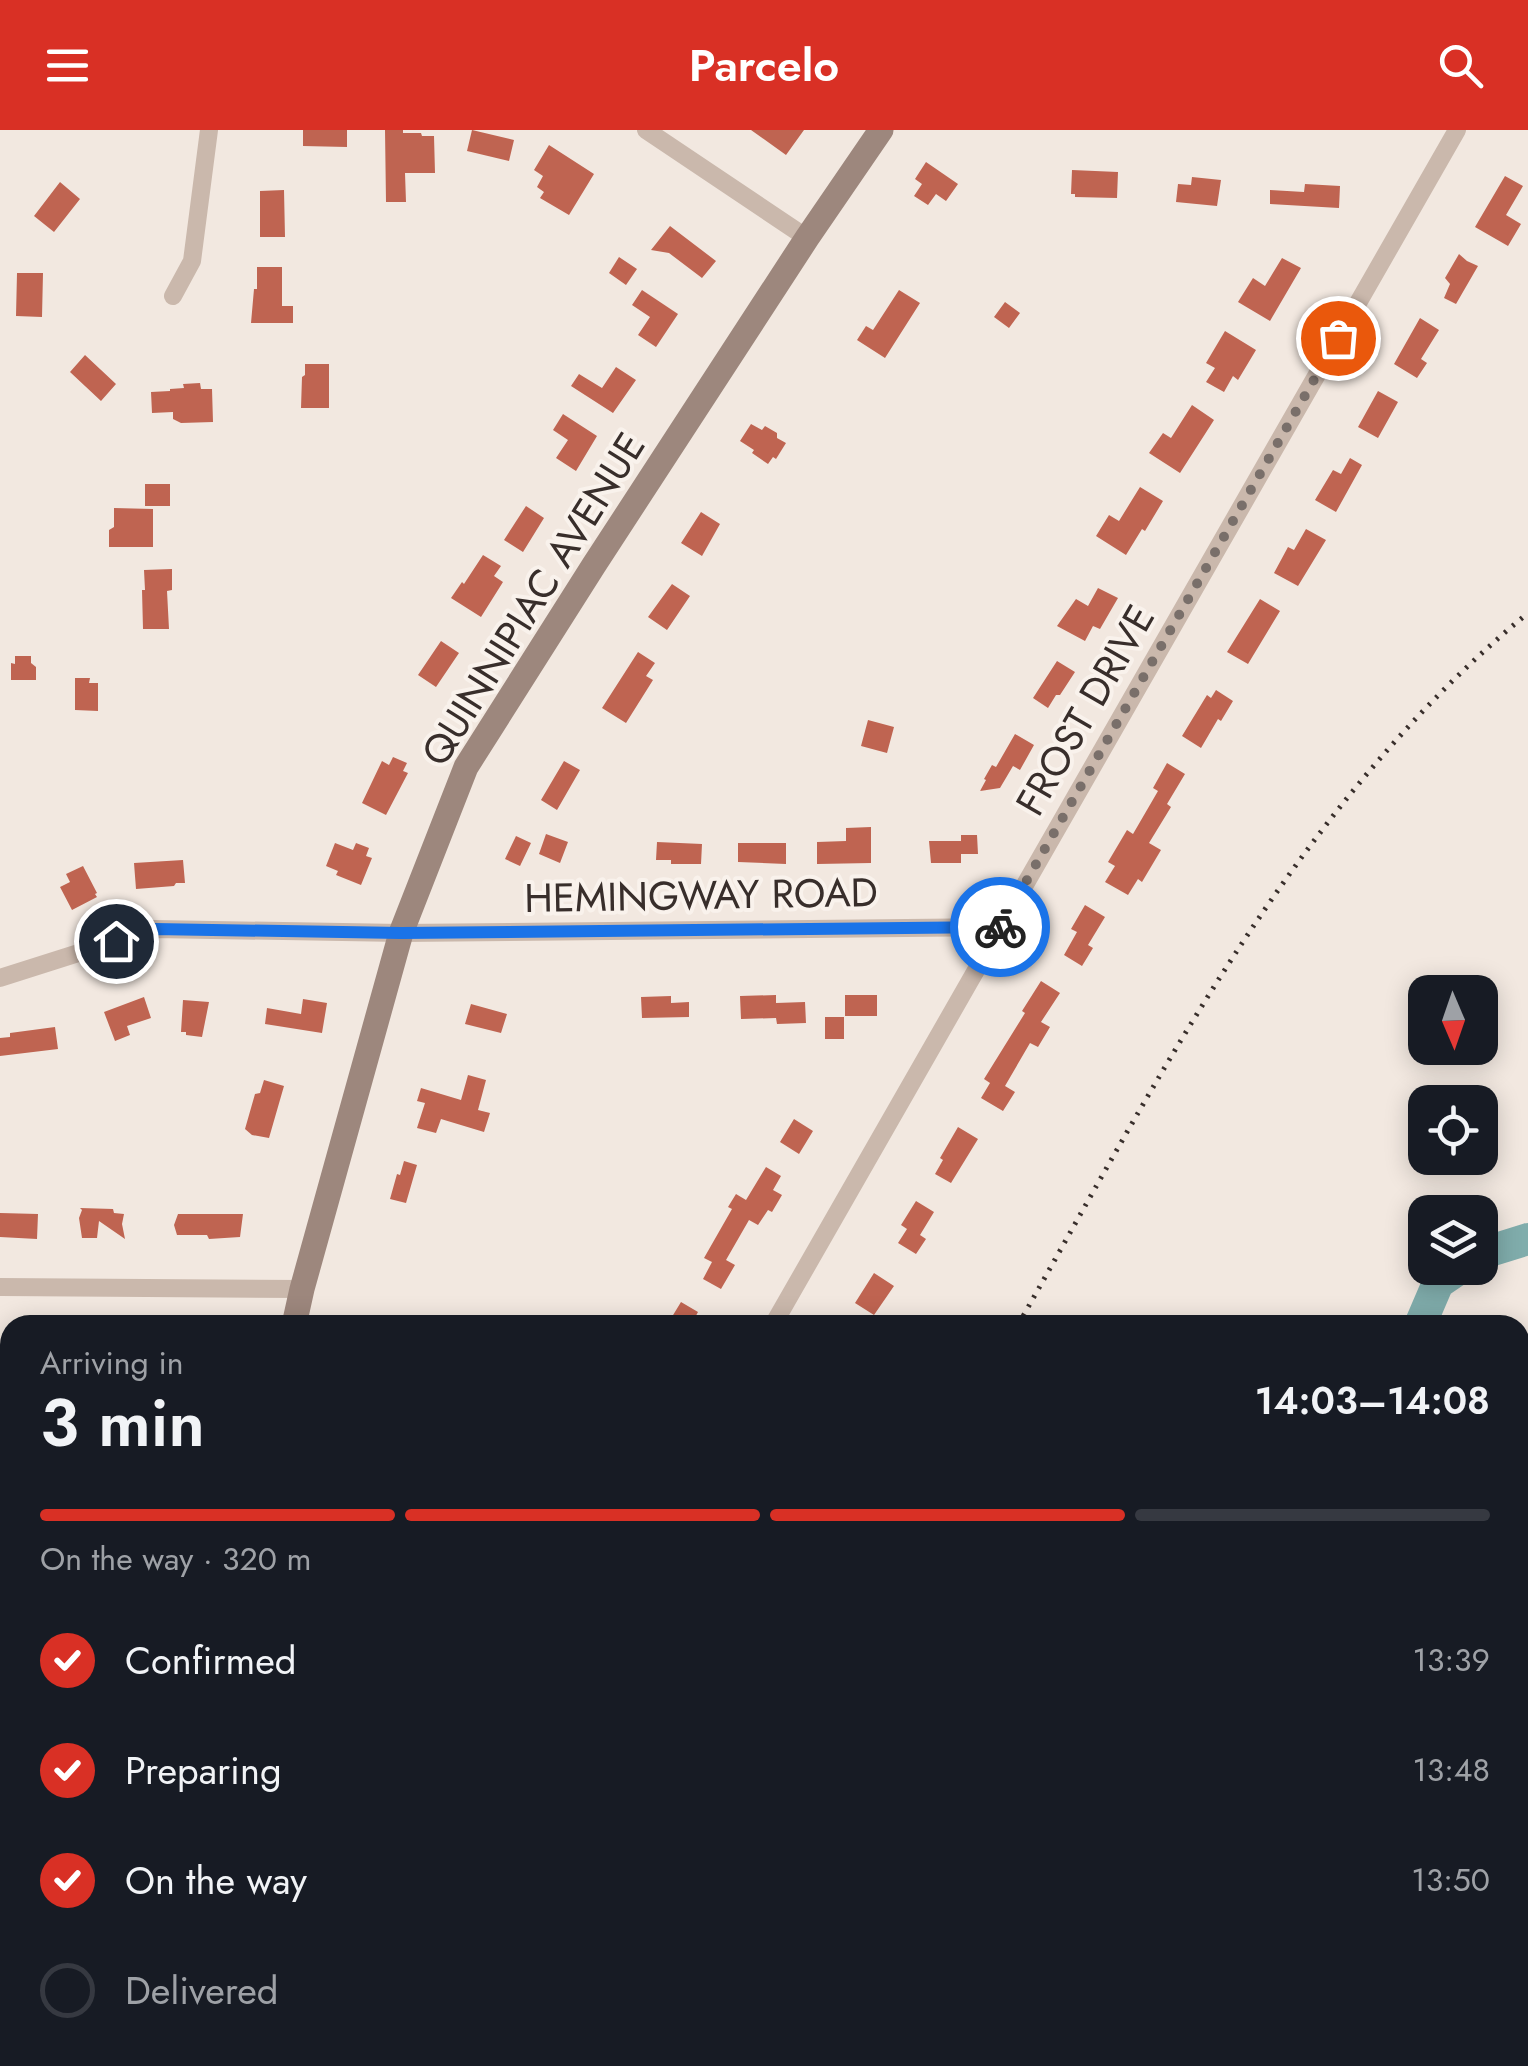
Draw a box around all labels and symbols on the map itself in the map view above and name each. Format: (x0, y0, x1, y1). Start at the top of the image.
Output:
pin (1296, 296, 1381, 381)
street label: QUINNIPIAC AVENUE (407, 421, 659, 777)
street label: FROST DRIVE (1001, 594, 1169, 826)
street label: HEMINGWAY ROAD (524, 863, 878, 927)
courier (950, 877, 1050, 977)
pin (74, 899, 159, 984)
north arrow (1408, 975, 1498, 1065)

